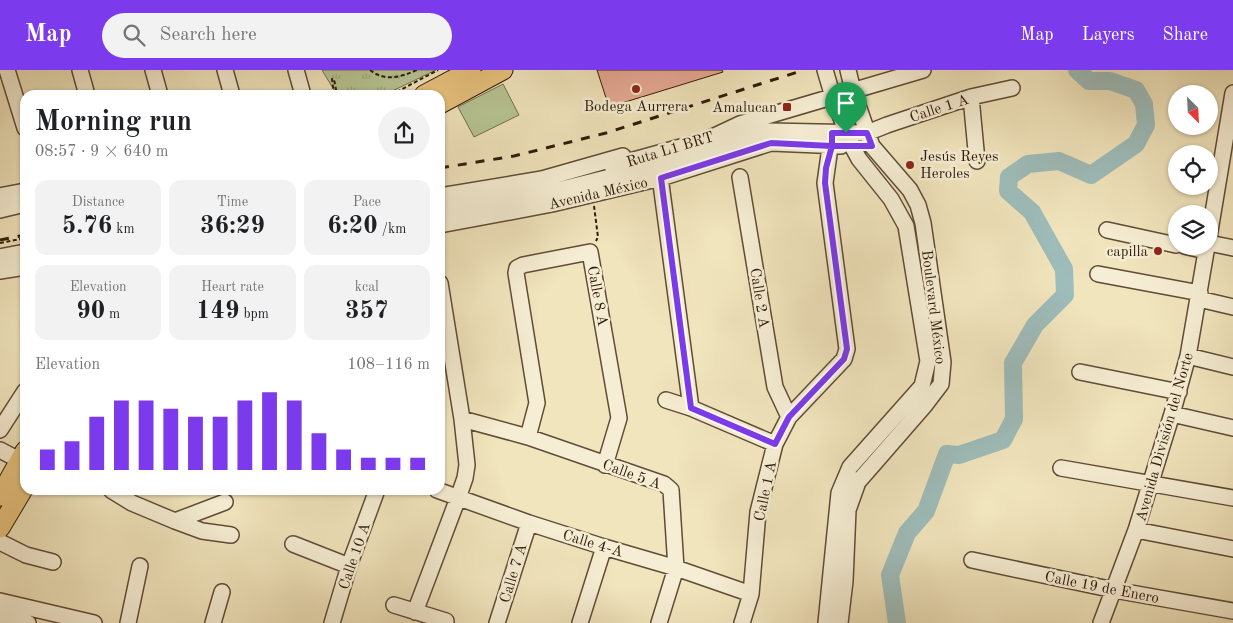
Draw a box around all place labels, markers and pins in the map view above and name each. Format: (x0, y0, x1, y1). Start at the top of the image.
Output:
pin (825, 82, 867, 133)
marker: Bodega Aurrera (630, 83, 642, 95)
place label: Bodega Aurrera (584, 100, 689, 115)
place label: Amalucan (712, 101, 777, 116)
marker: Amalucan (781, 101, 793, 113)
place label: Jesús Reyes Heroles (920, 150, 999, 182)
marker: Jesús Reyes Heroles (904, 159, 916, 171)
place label: capilla (1107, 245, 1149, 260)
marker: capilla (1152, 245, 1164, 257)

